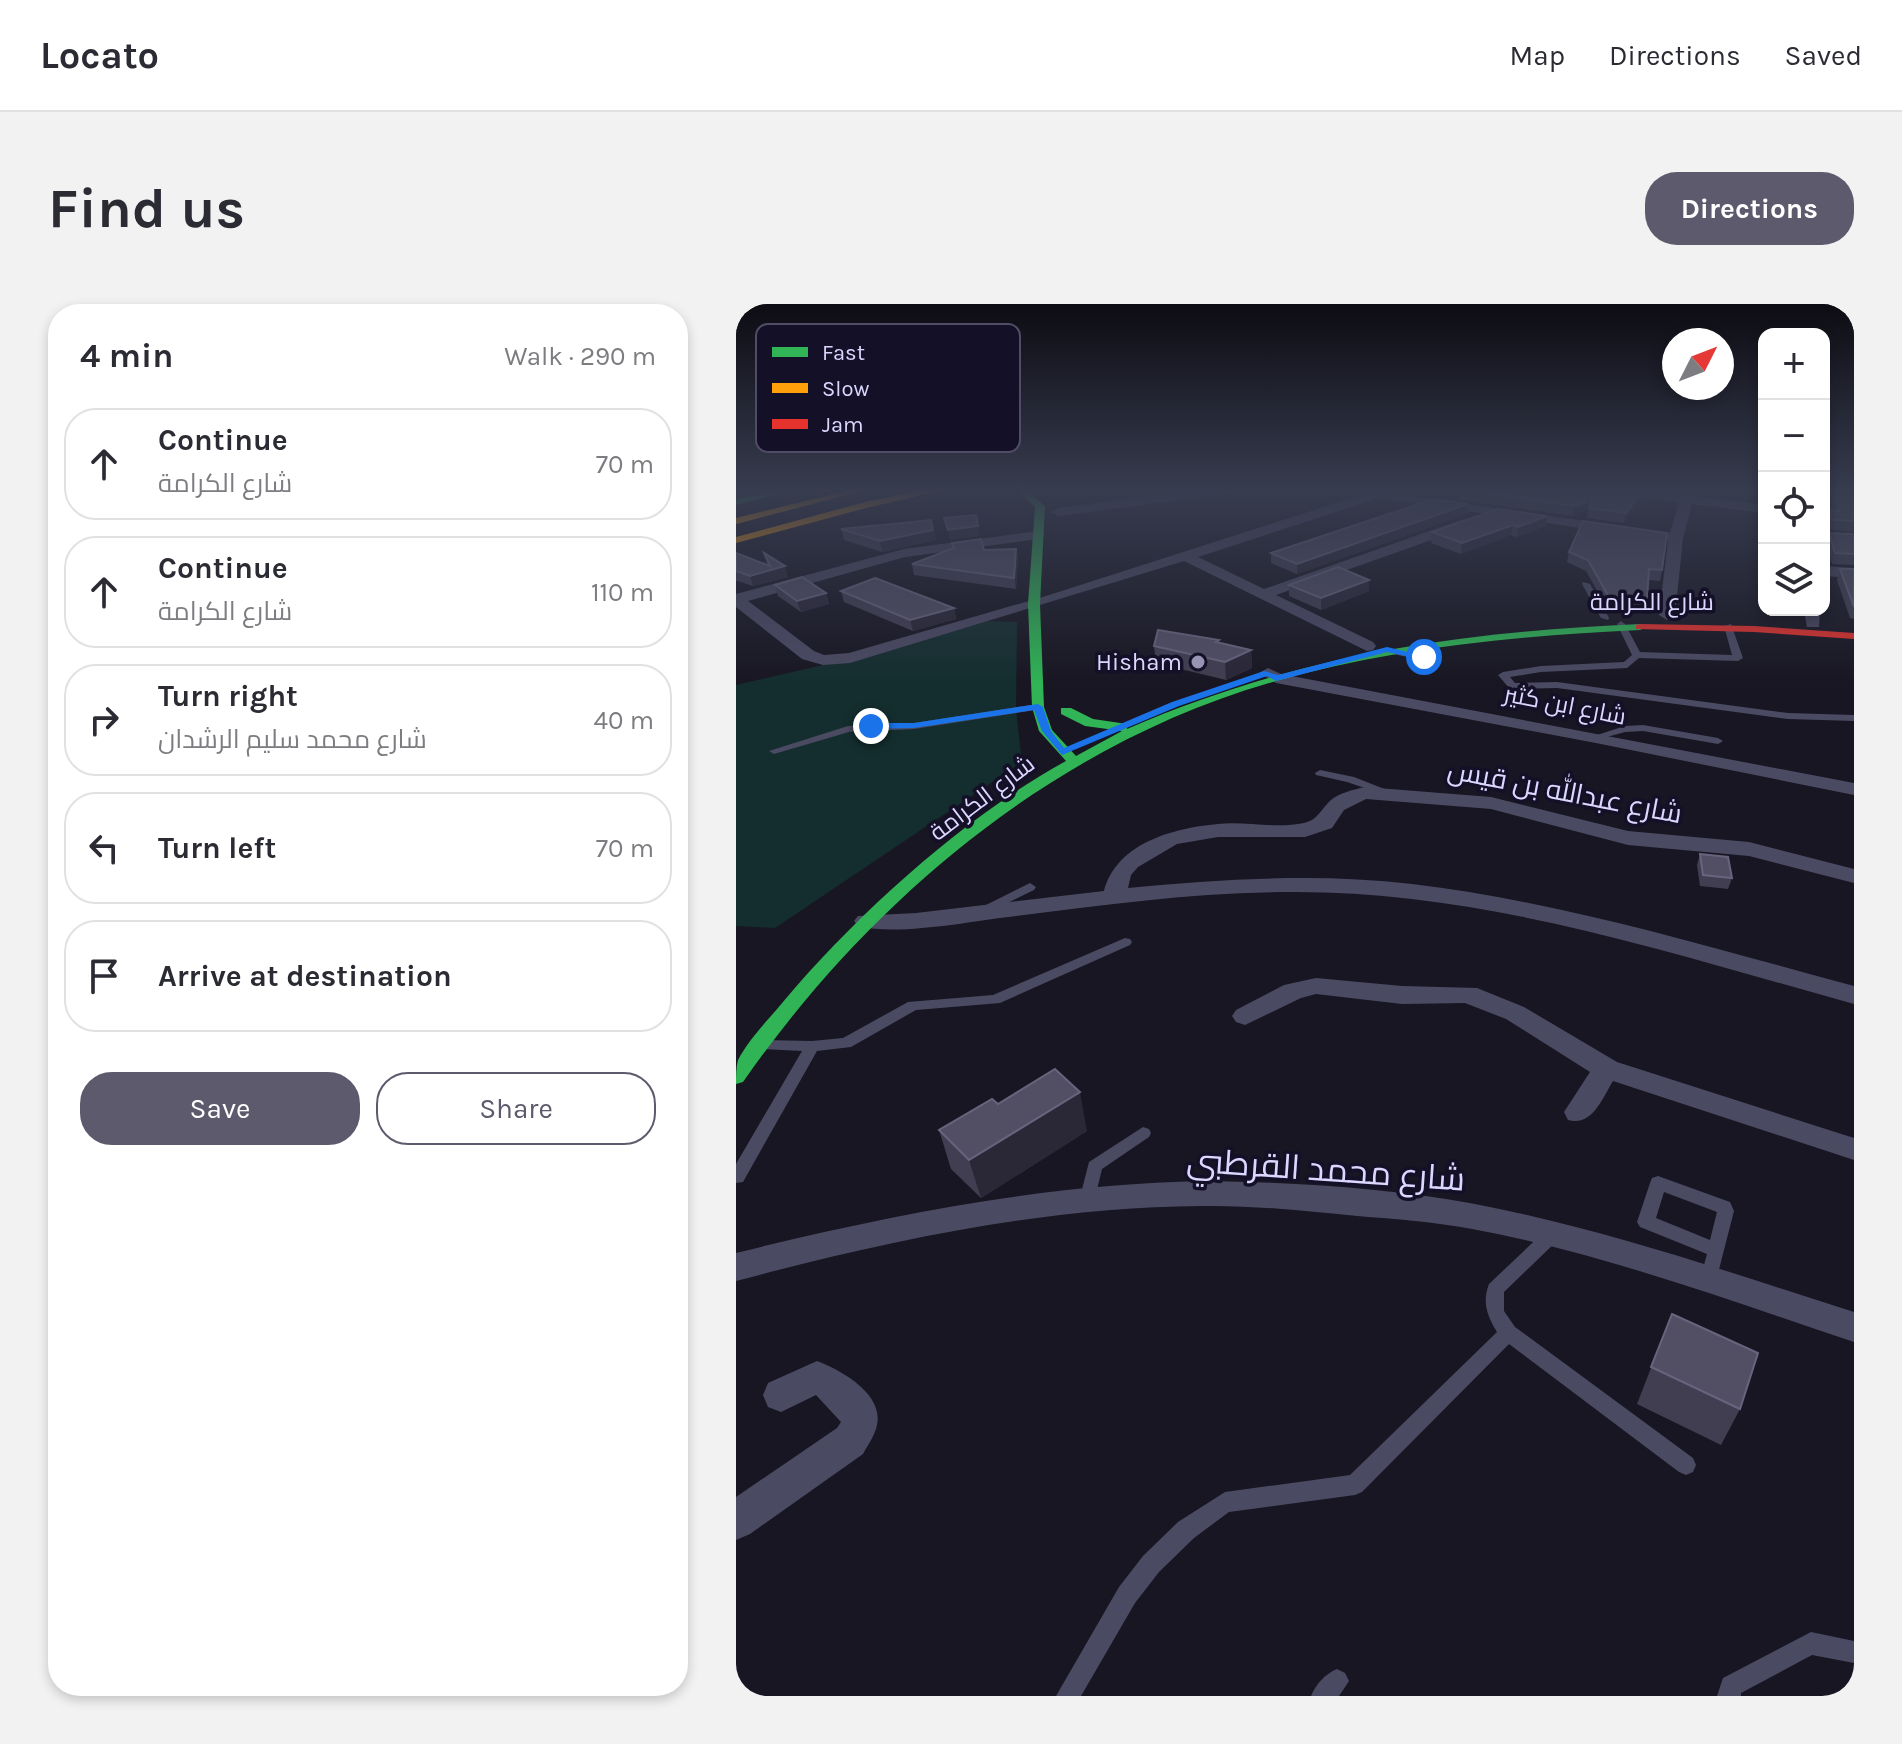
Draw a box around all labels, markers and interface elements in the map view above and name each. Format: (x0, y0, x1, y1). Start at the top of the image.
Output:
text: Locato (40, 33, 159, 78)
text: Map (1510, 39, 1565, 72)
text: Directions (1609, 39, 1741, 72)
text: Saved (1785, 39, 1862, 72)
button: Directions (1645, 172, 1854, 245)
text: Find us (48, 176, 245, 241)
legend (756, 324, 1020, 452)
north arrow (1662, 328, 1734, 400)
map controls (1758, 328, 1830, 616)
button: + (1758, 328, 1830, 400)
text: 4 min (80, 336, 173, 376)
text: Fast (822, 340, 865, 366)
text: Walk · 290 m (504, 341, 656, 372)
text: Slow (822, 376, 869, 402)
button: − (1758, 400, 1830, 472)
text: Jam (822, 412, 864, 438)
text: Continue (158, 422, 288, 458)
icon: ahead (82, 442, 126, 486)
text: 70 m (596, 449, 654, 480)
text: شارع الكرامة (158, 468, 292, 499)
button: locate (1758, 472, 1830, 544)
button: layers (1758, 544, 1830, 616)
text: Continue (158, 550, 288, 586)
icon: ahead (82, 570, 126, 614)
text: 110 m (591, 577, 654, 608)
street label: شارع الكرامة (1590, 588, 1714, 618)
text: شارع الكرامة (158, 596, 292, 627)
route start (1406, 639, 1442, 675)
place label: Hisham (1096, 648, 1182, 676)
marker: Hisham (1189, 653, 1207, 671)
text: Turn right (158, 678, 298, 714)
street label: شارع ابن كثير (1499, 679, 1628, 733)
icon: right (82, 698, 126, 742)
text: 40 m (594, 705, 654, 736)
route end (853, 708, 889, 744)
text: شارع محمد سليم الرشدان (158, 724, 427, 755)
street label: شارع الكرامة (924, 750, 1041, 848)
street label: شارع عبدالله بن قيس (1444, 751, 1685, 832)
icon: left (82, 826, 126, 870)
text: Turn left (158, 830, 276, 866)
text: 70 m (596, 833, 654, 864)
icon: arrive (82, 954, 126, 998)
text: Arrive at destination (158, 958, 452, 994)
button: Save (80, 1072, 360, 1145)
button: Share (376, 1072, 656, 1145)
street label: شارع محمد القرطبي (1185, 1140, 1466, 1206)

